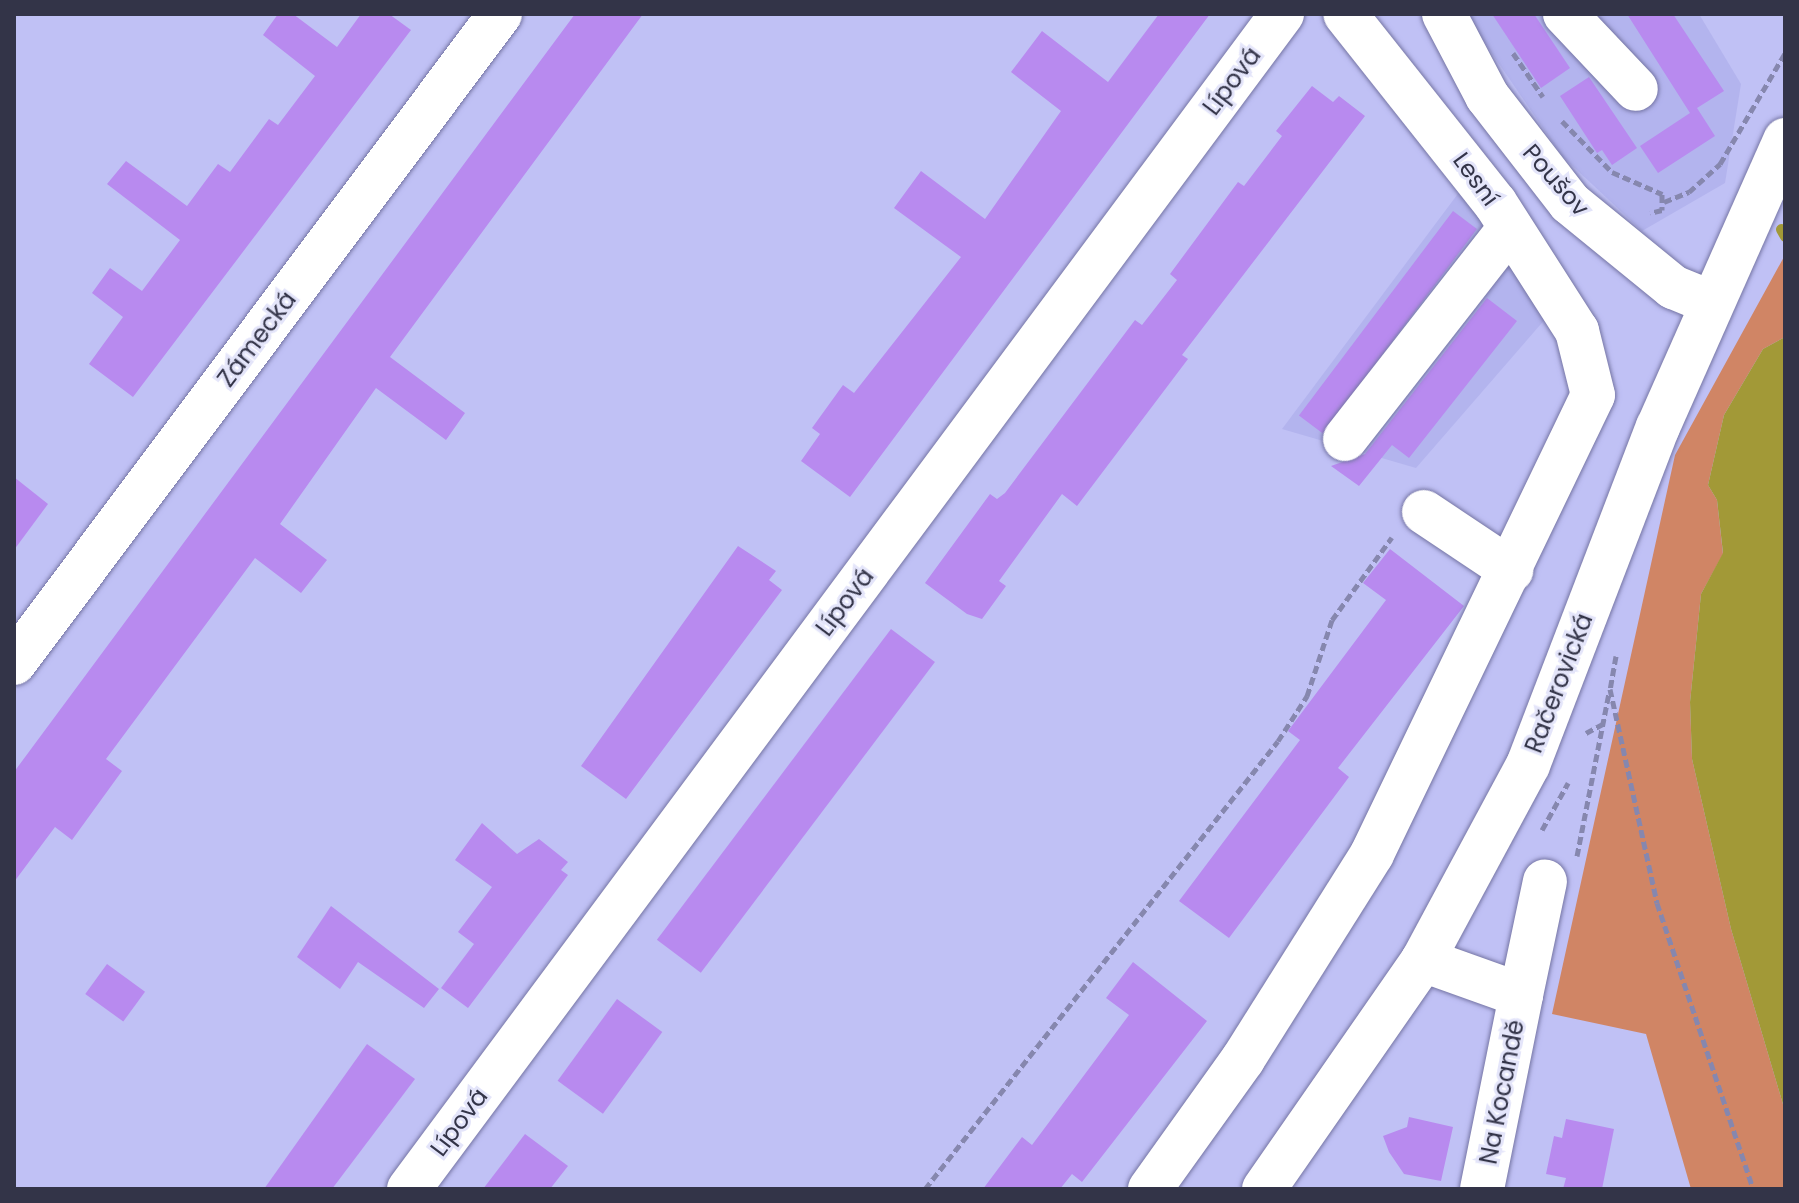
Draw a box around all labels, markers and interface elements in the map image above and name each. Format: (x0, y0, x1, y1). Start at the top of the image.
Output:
street label: Lípová (1197, 41, 1267, 121)
street label: Poušov (1517, 138, 1595, 222)
street label: Lesní (1447, 147, 1505, 211)
street label: Zámecká (212, 286, 302, 392)
street label: Lípová (810, 562, 880, 642)
street label: Račerovická (1519, 609, 1599, 757)
street label: Na Kocandě (1474, 1017, 1530, 1167)
street label: Lípová (424, 1082, 494, 1162)

